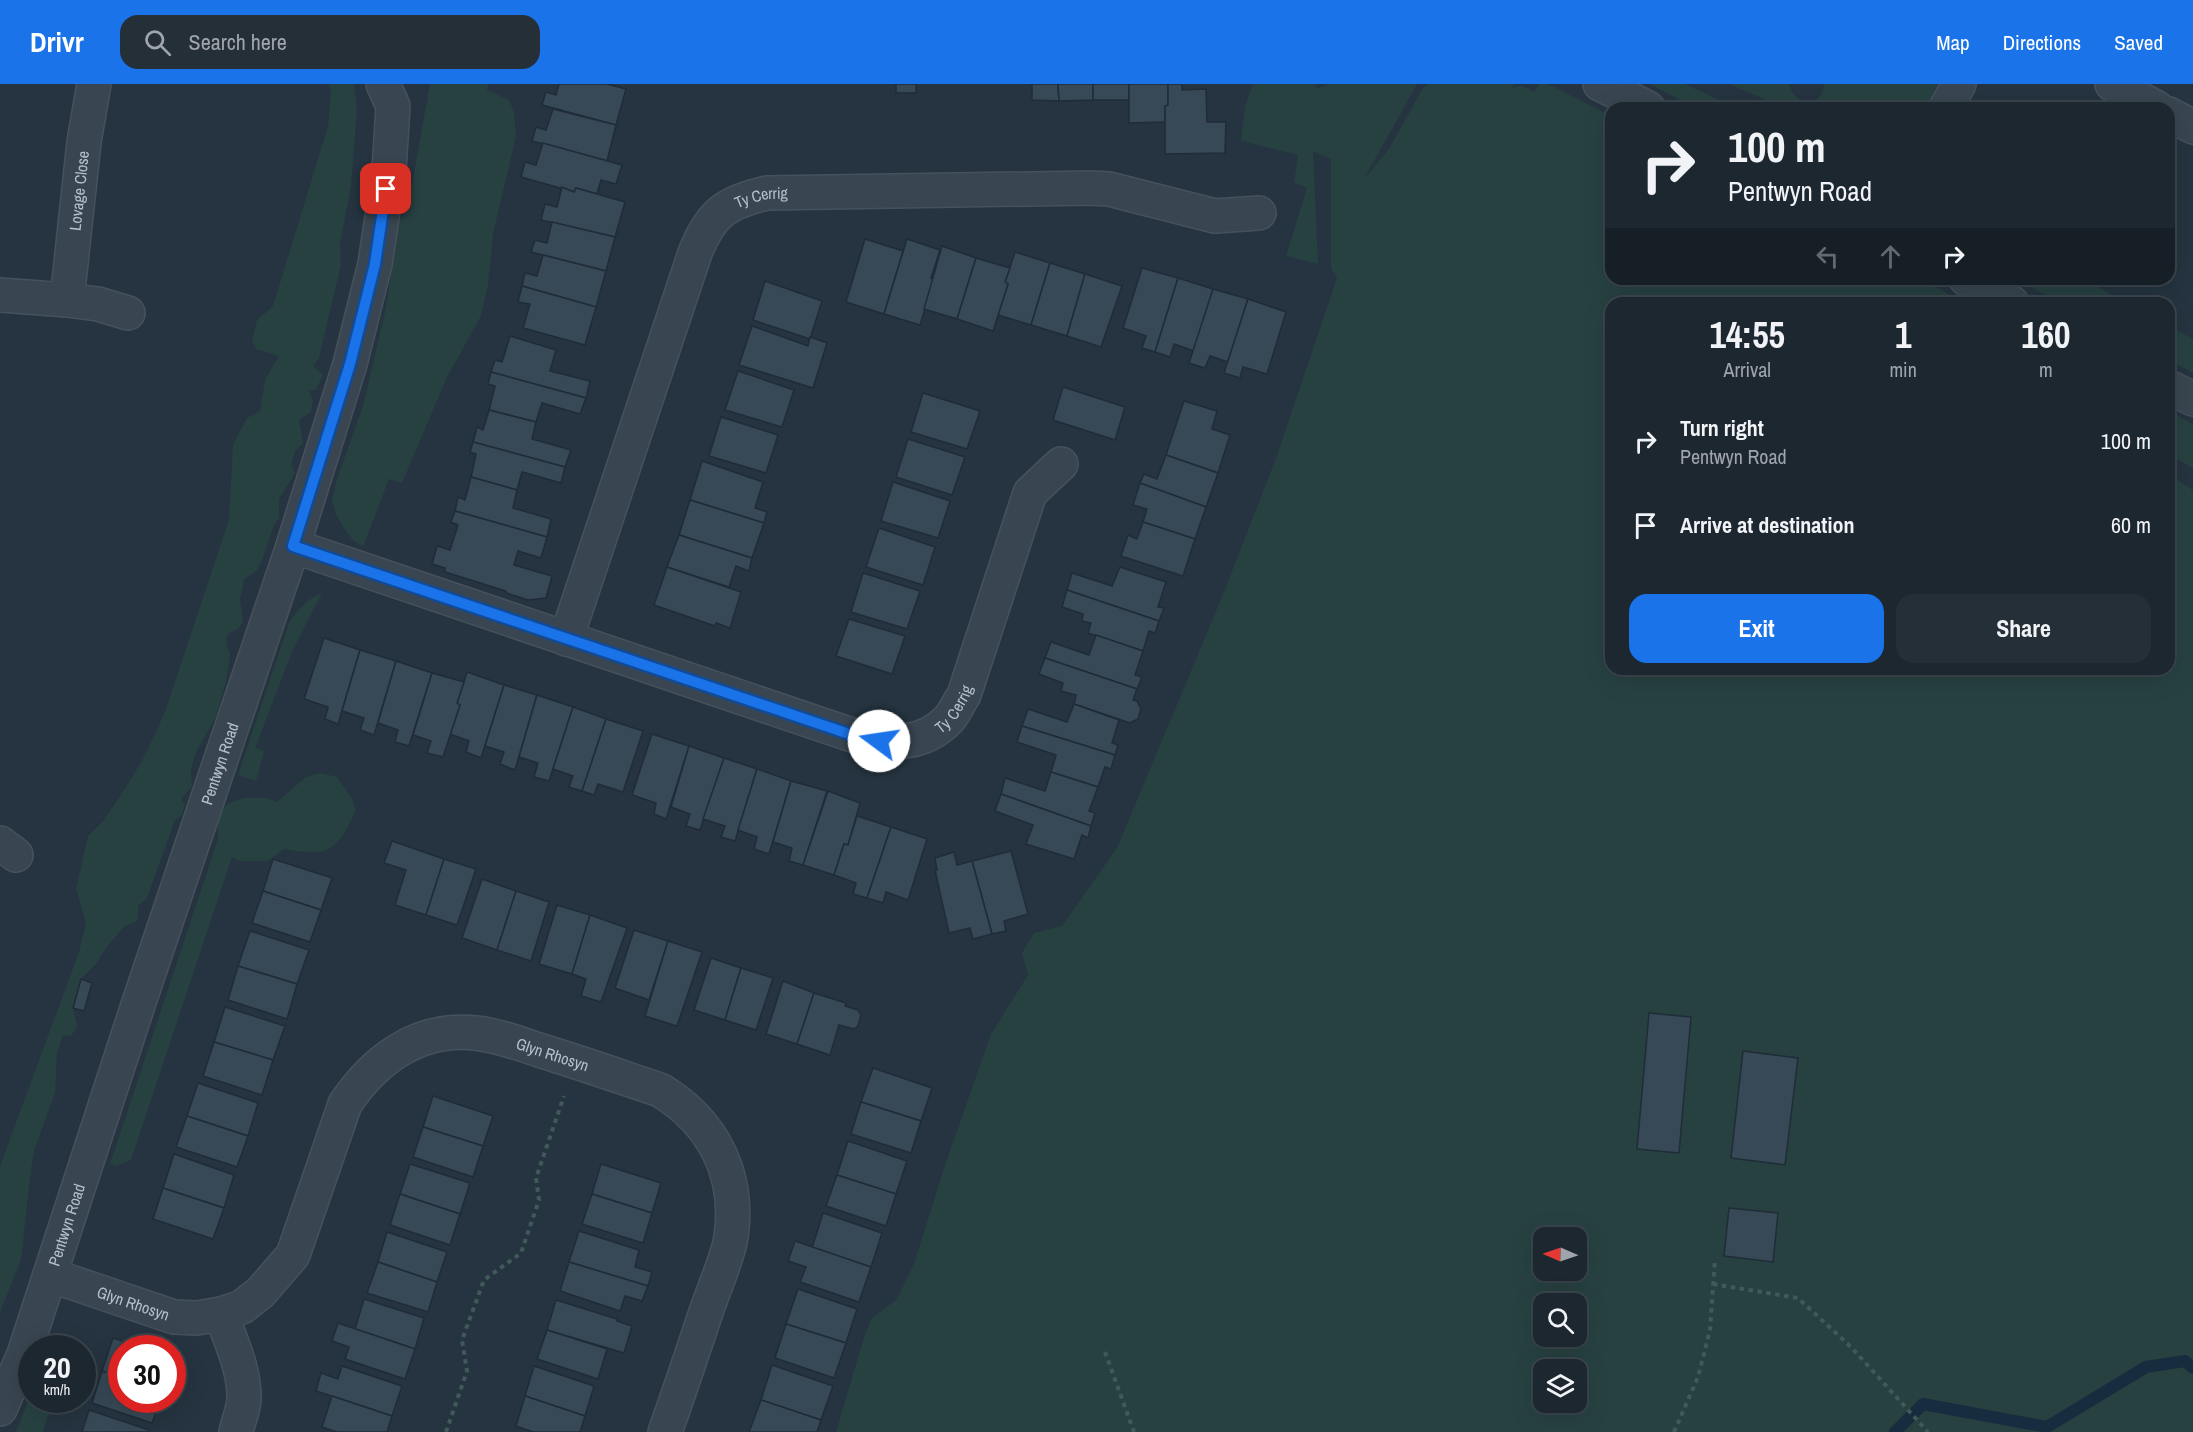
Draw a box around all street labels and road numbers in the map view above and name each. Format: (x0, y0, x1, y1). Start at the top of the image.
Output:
street label: Lovage Close (64, 150, 94, 232)
street label: Ty Cerrig (731, 182, 789, 213)
street label: Ty Cerrig (930, 682, 978, 738)
street label: Pentwyn Road (195, 720, 244, 808)
street label: Glyn Rhosyn (513, 1032, 592, 1076)
street label: Pentwyn Road (43, 1181, 90, 1269)
street label: Glyn Rhosyn (94, 1281, 172, 1326)

